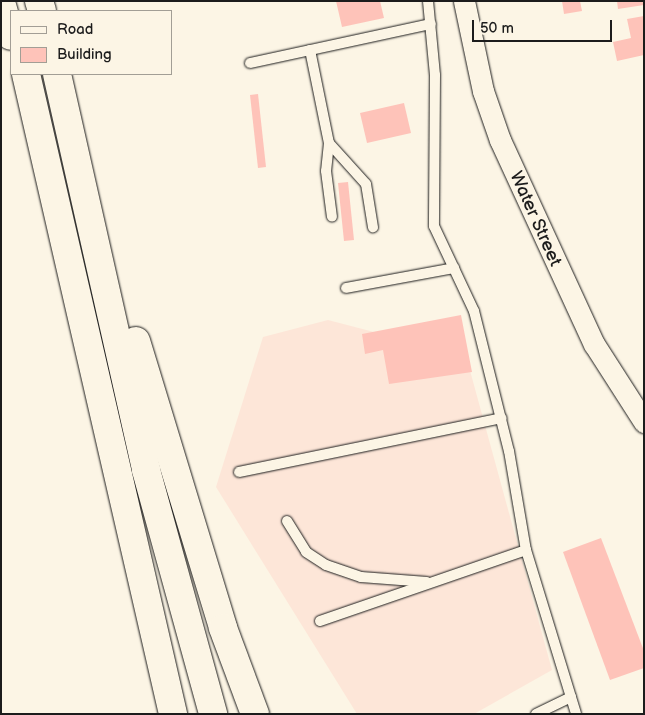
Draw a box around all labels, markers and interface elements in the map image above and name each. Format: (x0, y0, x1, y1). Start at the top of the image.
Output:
legend (10, 10, 172, 75)
scale bar (475, 10, 615, 42)
text: 50 m (480, 19, 514, 38)
text: Road (57, 20, 93, 39)
text: Building (57, 45, 112, 64)
street label: Water Street (504, 168, 566, 270)

